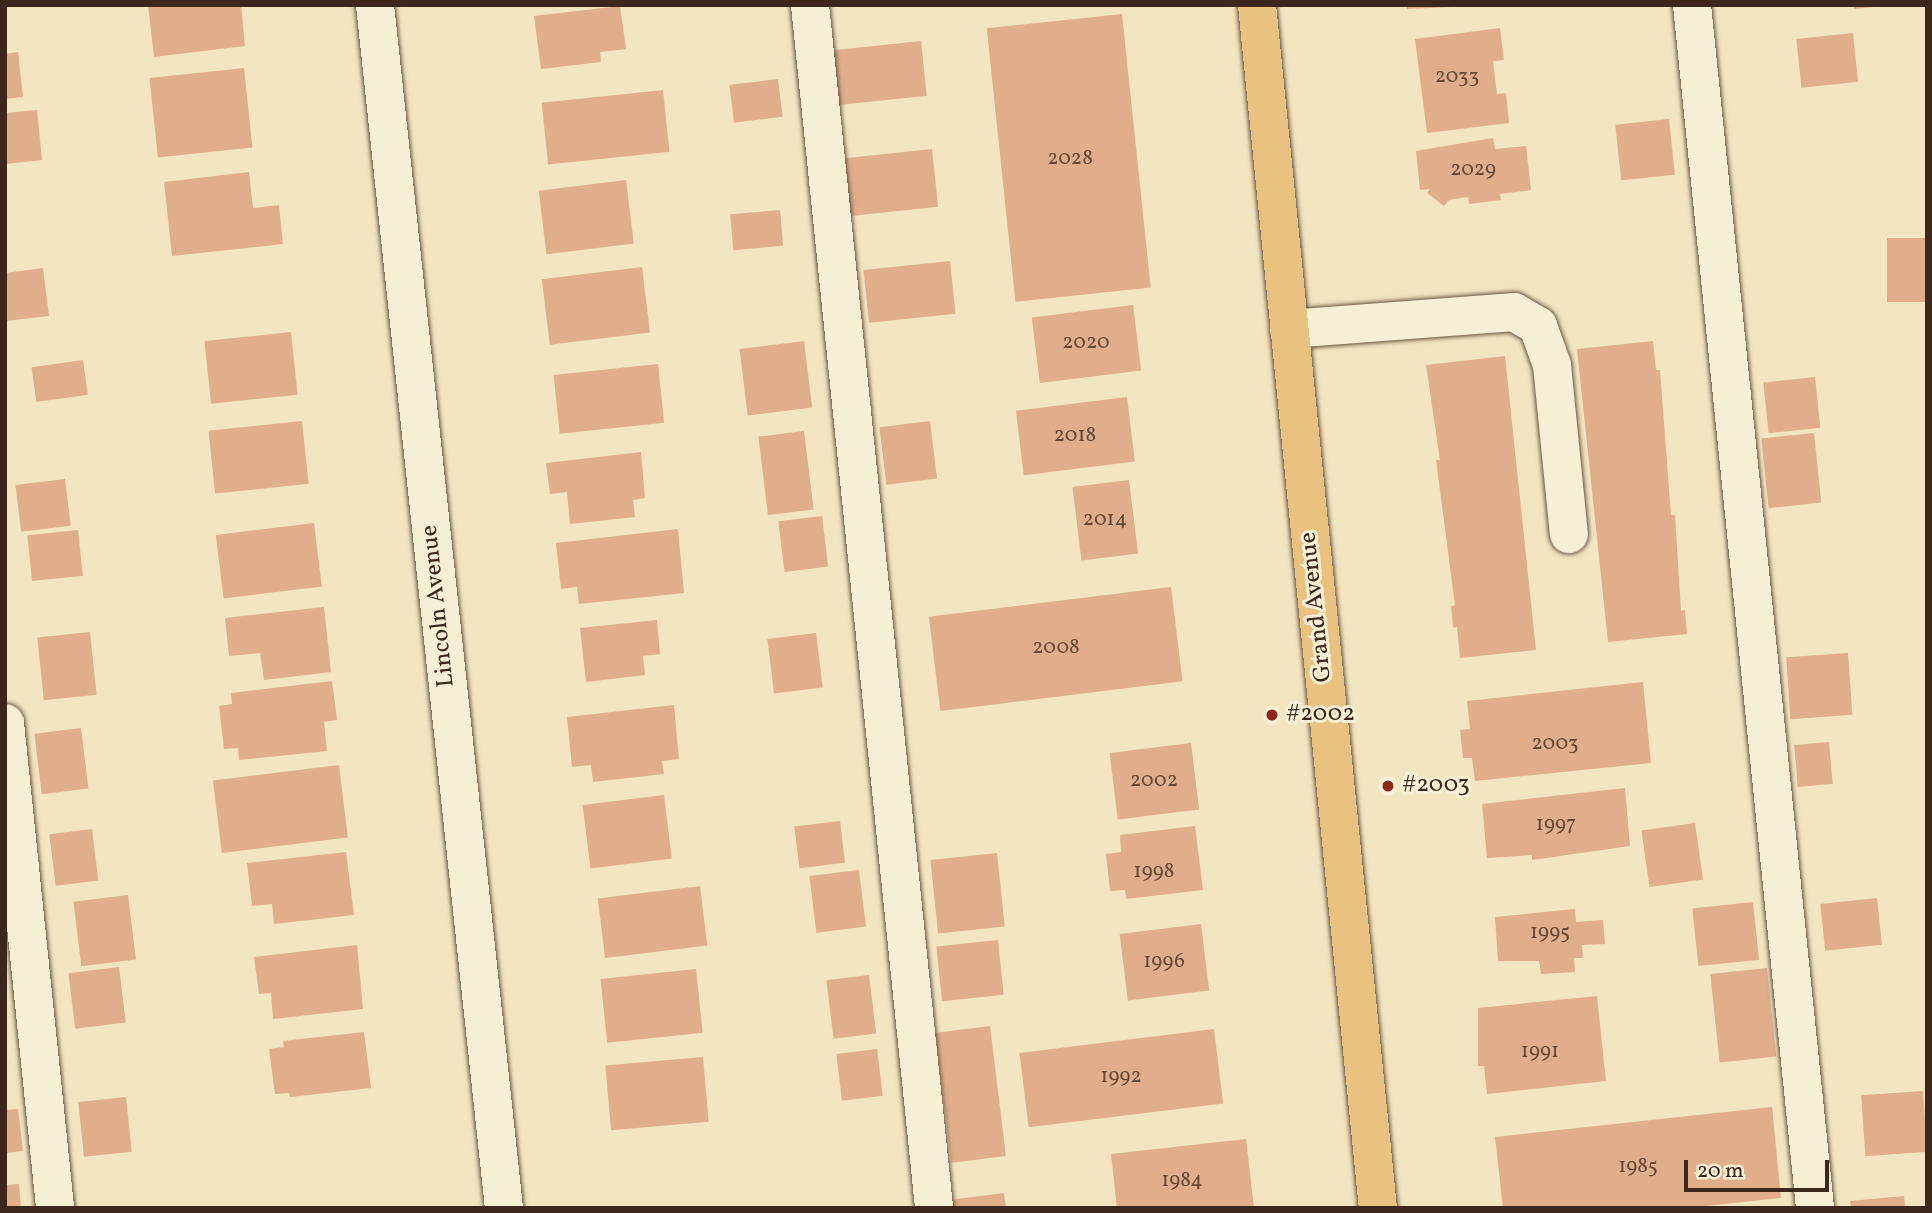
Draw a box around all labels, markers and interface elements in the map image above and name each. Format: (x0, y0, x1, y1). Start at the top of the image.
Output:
house number: 2033 (1435, 64, 1479, 90)
house number: 2028 (1047, 146, 1093, 172)
house number: 2029 (1450, 157, 1496, 183)
house number: 2020 (1062, 330, 1110, 356)
house number: 2018 (1054, 423, 1096, 449)
house number: 2014 (1083, 507, 1127, 533)
street label: Lincoln Avenue (416, 523, 462, 689)
street label: Grand Avenue (1295, 531, 1339, 683)
house number: 2008 (1032, 635, 1080, 661)
place label: #2002 (1286, 701, 1355, 729)
marker: #2002 (1264, 707, 1280, 723)
house number: 2003 (1532, 731, 1578, 757)
house number: 2002 (1130, 768, 1178, 794)
place label: #2003 (1402, 772, 1470, 800)
marker: #2003 (1380, 778, 1396, 794)
house number: 1997 (1536, 812, 1576, 838)
house number: 1998 (1134, 859, 1174, 885)
house number: 1995 (1530, 920, 1570, 946)
house number: 1996 (1143, 949, 1185, 975)
house number: 1991 (1521, 1039, 1559, 1065)
house number: 1992 (1100, 1064, 1142, 1090)
scale bar (1687, 1146, 1832, 1190)
house number: 1985 (1618, 1154, 1658, 1180)
text: 20 m (1697, 1157, 1743, 1186)
house number: 1984 (1161, 1168, 1203, 1194)

